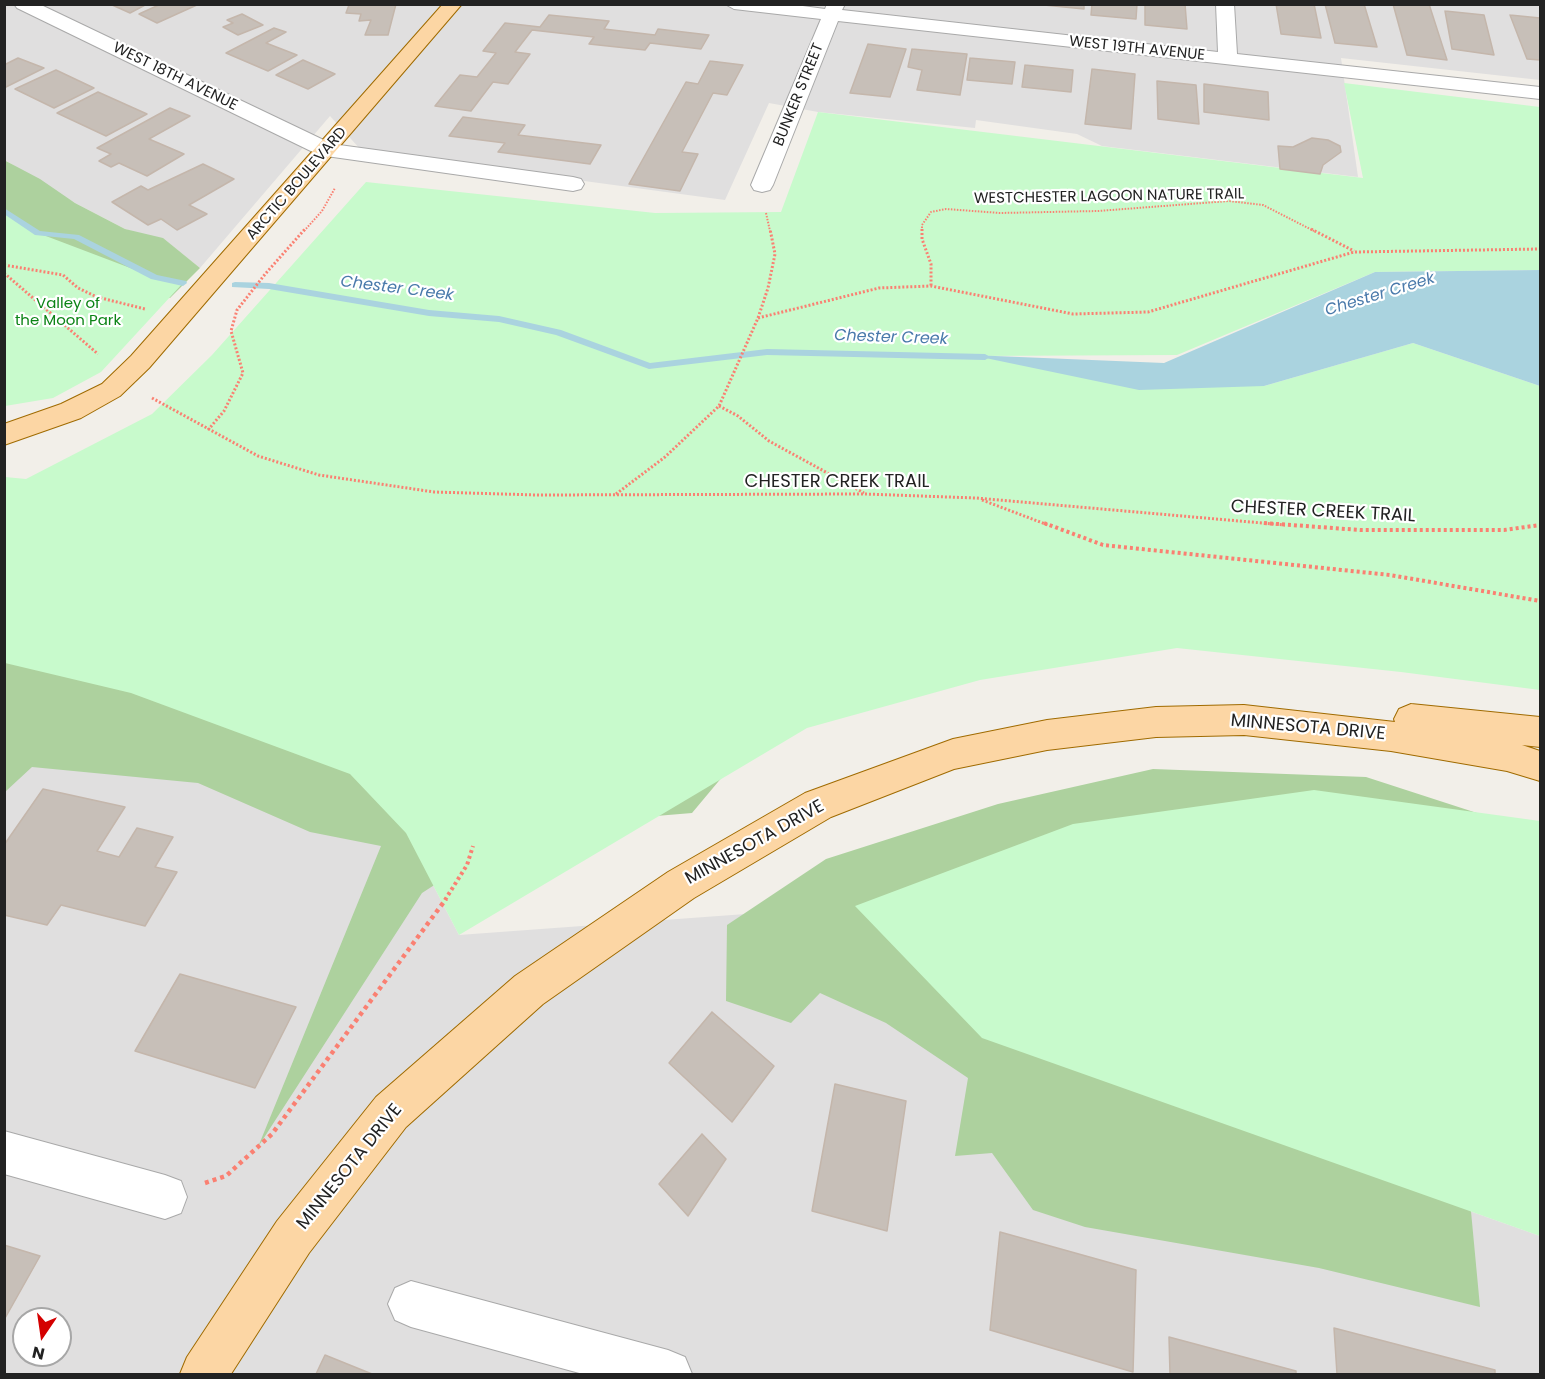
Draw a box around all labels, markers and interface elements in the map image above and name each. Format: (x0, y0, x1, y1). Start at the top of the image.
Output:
street label: WEST 19TH AVENUE (1068, 33, 1206, 65)
street label: WEST 18TH AVENUE (110, 39, 240, 115)
street label: BUNKER STREET (770, 41, 828, 149)
street label: ARCTIC BOULEVARD (243, 124, 351, 244)
street label: WESTCHESTER LAGOON NATURE TRAIL (974, 186, 1244, 208)
water label: Chester Creek (1323, 269, 1437, 321)
water label: Chester Creek (339, 273, 455, 305)
park label: Valley of the Moon Park (15, 295, 121, 330)
water label: Chester Creek (834, 326, 948, 350)
street label: CHESTER CREEK TRAIL (745, 471, 929, 493)
street label: CHESTER CREEK TRAIL (1230, 496, 1416, 528)
street label: MINNESOTA DRIVE (1230, 710, 1386, 746)
street label: MINNESOTA DRIVE (682, 796, 828, 890)
street label: MINNESOTA DRIVE (293, 1100, 407, 1234)
north arrow (12, 1307, 72, 1367)
text: N (30, 1341, 47, 1366)

